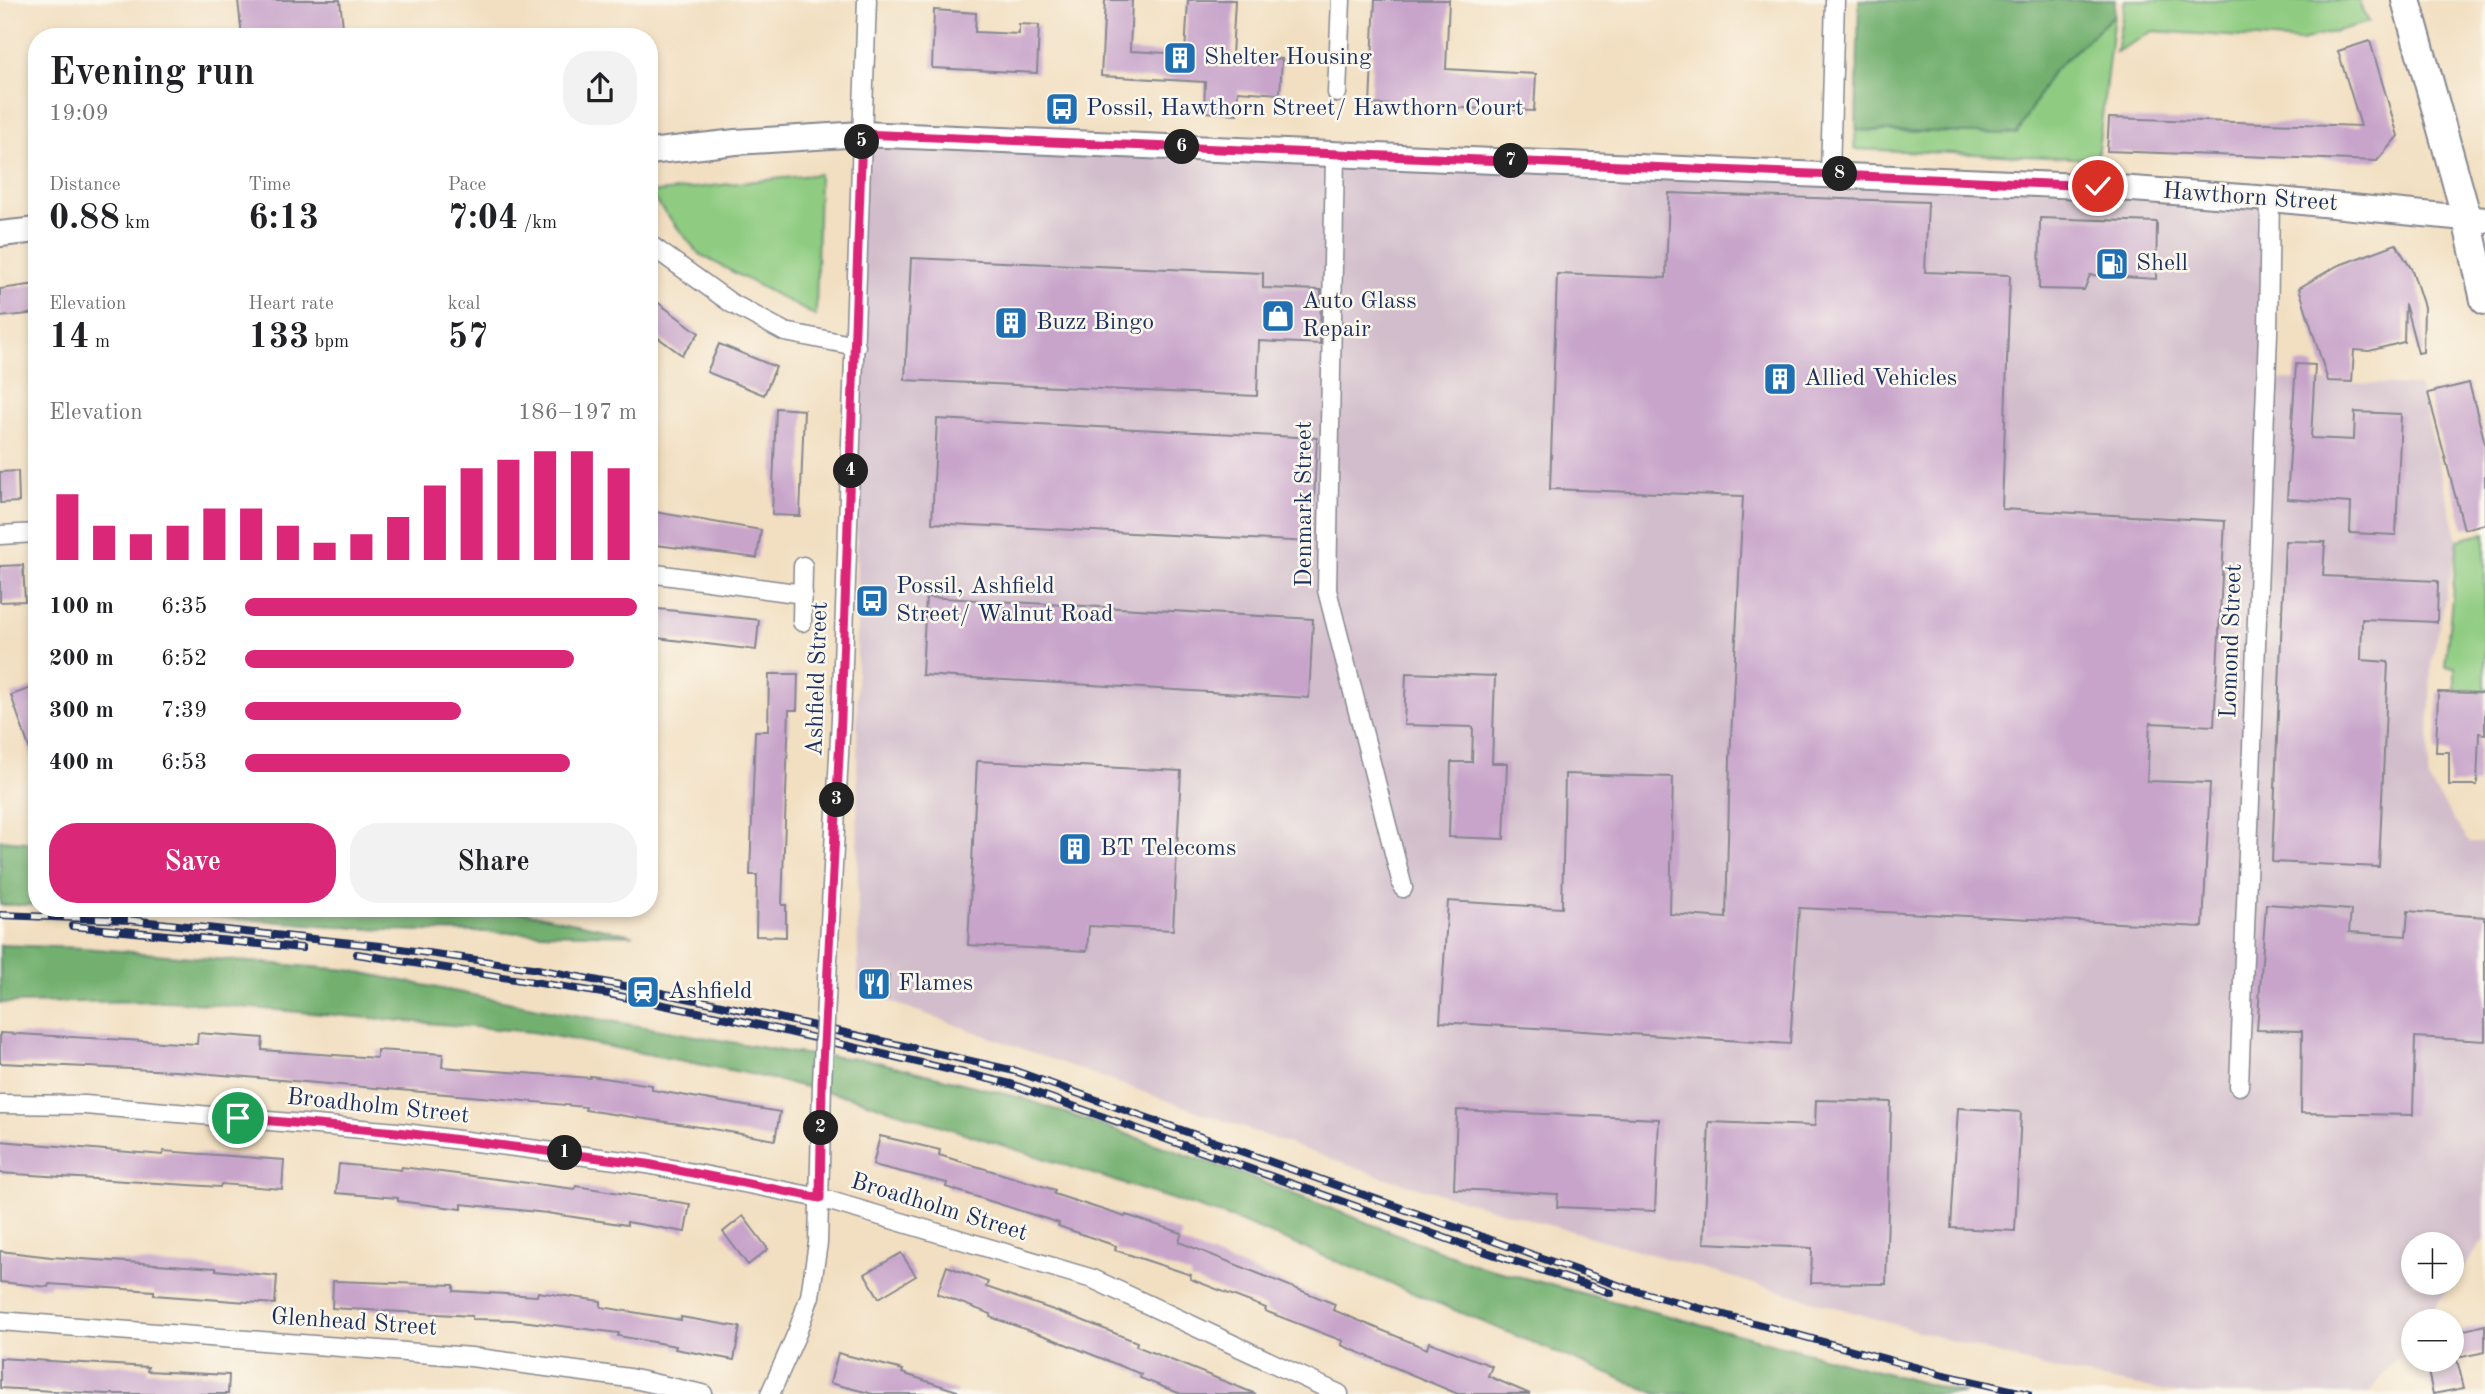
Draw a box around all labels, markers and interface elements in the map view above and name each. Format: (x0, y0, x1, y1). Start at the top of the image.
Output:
building icon: Shelter Housing (1161, 39, 1199, 77)
place label: Shelter Housing (1204, 46, 1372, 70)
button: share (563, 51, 637, 125)
text: Evening run (49, 55, 255, 93)
bus stop icon: Possil, Hawthorn Street/ Hawthorn Court (1043, 90, 1081, 128)
place label: Possil, Hawthorn Street/ Hawthorn Court (1086, 97, 1524, 121)
text: 19:09 (49, 102, 109, 125)
pin: 5 (844, 124, 880, 160)
pin: 6 (1164, 130, 1200, 164)
text: 5 (856, 132, 867, 151)
text: 6 (1176, 137, 1187, 156)
pin: 7 (1494, 144, 1528, 178)
text: 7 (1505, 151, 1516, 170)
pin: 8 (1822, 156, 1857, 192)
pin (2068, 156, 2128, 216)
text: 8 (1834, 164, 1845, 183)
icon: check (2079, 167, 2117, 205)
text: Distance (49, 176, 121, 195)
text: Time (248, 176, 291, 195)
text: Pace (448, 176, 486, 195)
street label: Hawthorn Street (2162, 180, 2338, 216)
text: 0.88 (49, 201, 120, 236)
text: 6:13 (248, 201, 319, 236)
text: 7:04 (448, 201, 518, 236)
text: km (120, 214, 150, 233)
text: /km (518, 214, 557, 233)
fuel station icon: Shell (2093, 245, 2131, 283)
place label: Shell (2136, 252, 2188, 276)
place label: Auto Glass Repair (1302, 290, 1417, 342)
text: Elevation (49, 295, 126, 314)
text: Heart rate (248, 295, 334, 314)
text: kcal (448, 295, 480, 314)
shop icon: Auto Glass Repair (1259, 297, 1297, 335)
building icon: Buzz Bingo (992, 304, 1030, 342)
place label: Buzz Bingo (1036, 311, 1154, 335)
text: 14 (49, 320, 90, 355)
text: 133 (248, 320, 309, 355)
text: 57 (448, 320, 488, 355)
text: m (90, 333, 110, 352)
text: bpm (309, 333, 349, 352)
building icon: Allied Vehicles (1761, 360, 1799, 398)
place label: Allied Vehicles (1804, 367, 1957, 391)
text: Elevation (49, 401, 143, 424)
text: 186–197 m (518, 401, 637, 424)
street label: Denmark Street (1293, 421, 1317, 587)
pin: 4 (834, 454, 868, 489)
text: 4 (845, 461, 856, 480)
street label: Lomond Street (2217, 563, 2247, 719)
place label: Possil, Ashfield Street/ Walnut Road (896, 575, 1114, 627)
bus stop icon: Possil, Ashfield Street/ Walnut Road (853, 582, 891, 620)
text: 100 m (49, 595, 114, 618)
text: 6:35 (161, 595, 207, 618)
street label: Ashfield Street (803, 601, 833, 757)
text: 200 m (49, 647, 114, 670)
text: 6:52 (161, 647, 207, 670)
text: 300 m (49, 699, 114, 722)
text: 7:39 (161, 699, 207, 722)
text: 400 m (49, 751, 114, 774)
text: 6:53 (161, 751, 207, 774)
pin: 3 (820, 782, 854, 818)
text: 3 (831, 790, 842, 809)
button: Save (49, 823, 336, 903)
button: Share (350, 823, 637, 903)
building icon: BT Telecoms (1056, 830, 1094, 868)
place label: BT Telecoms (1100, 837, 1236, 861)
restaurant icon: Flames (855, 965, 893, 1003)
place label: Flames (898, 972, 973, 996)
station icon: Ashfield (624, 973, 662, 1011)
place label: Ashfield (668, 980, 753, 1004)
street label: Broadholm Street (285, 1085, 471, 1129)
pin (208, 1088, 268, 1148)
icon: arrive (219, 1099, 257, 1137)
pin: 2 (804, 1110, 838, 1146)
text: 2 (815, 1118, 826, 1137)
pin: 1 (548, 1136, 582, 1170)
text: 1 (559, 1143, 570, 1162)
street label: Broadholm Street (848, 1170, 1030, 1246)
map controls (2401, 1232, 2464, 1372)
button: + (2401, 1232, 2464, 1295)
street label: Glenhead Street (270, 1305, 438, 1341)
button: − (2401, 1309, 2464, 1372)

